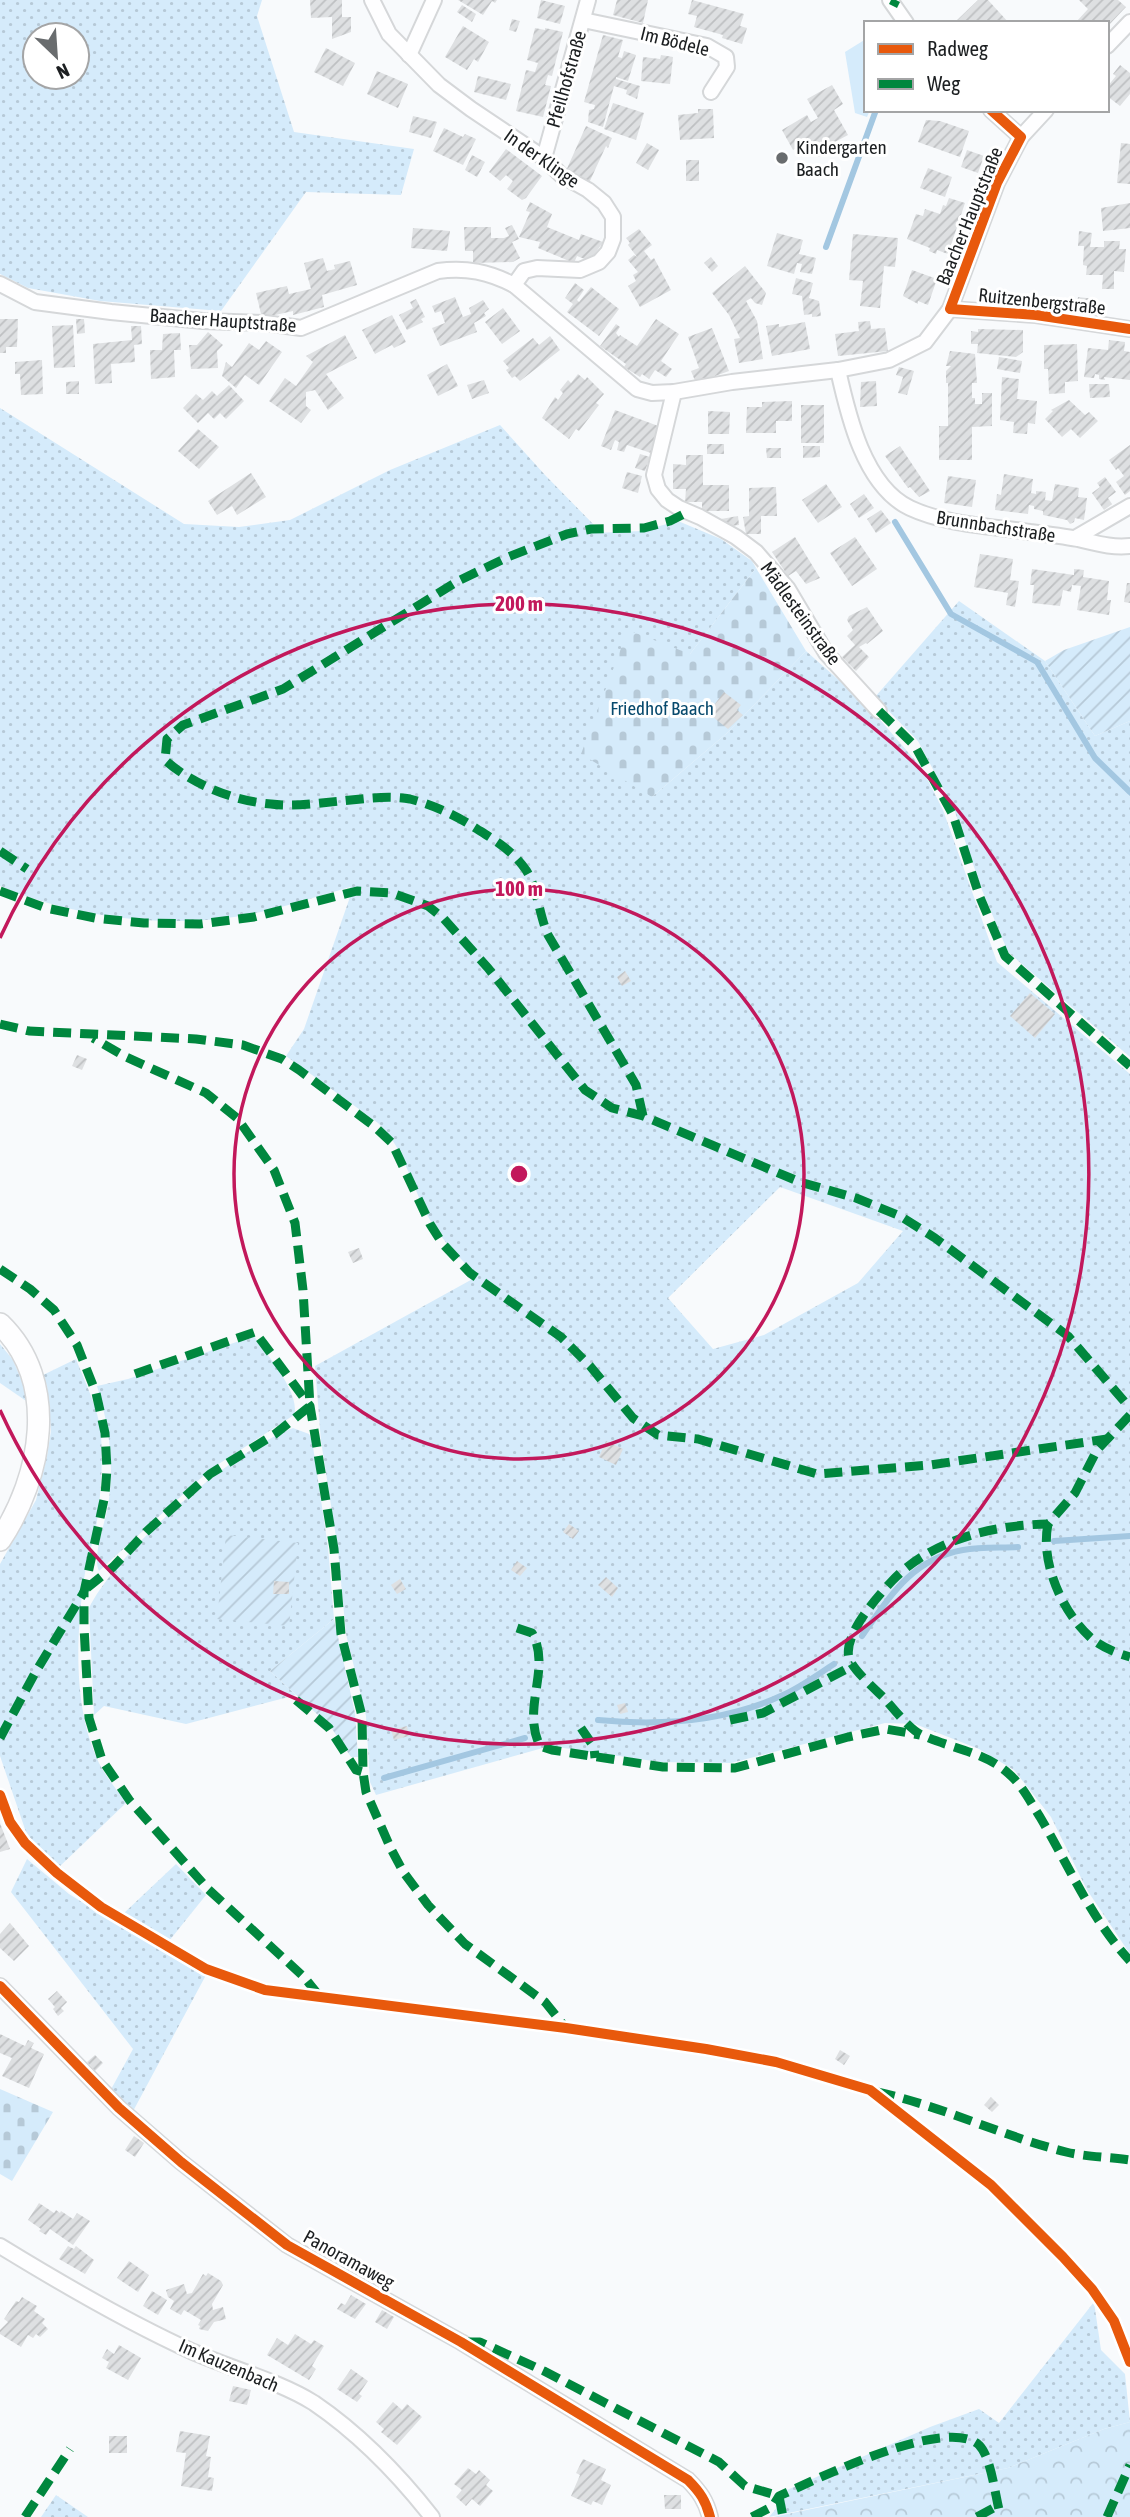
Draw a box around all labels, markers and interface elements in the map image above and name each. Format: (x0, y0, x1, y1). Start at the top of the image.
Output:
north arrow (21, 21, 91, 91)
legend (864, 21, 1109, 112)
street label: Im Bödele (638, 22, 712, 60)
street label: Pfeilhofstraße (542, 28, 590, 130)
text: Radweg (927, 36, 988, 60)
text: N (53, 59, 73, 84)
text: Weg (927, 71, 960, 95)
street label: In der Klinge (500, 124, 584, 192)
place label: Kindergarten Baach (796, 136, 887, 180)
street label: Baacher Hauptstraße (931, 144, 1007, 288)
marker: Kindergarten Baach (774, 150, 790, 166)
street label: Ruitzenbergstraße (977, 283, 1107, 319)
street label: Baacher Hauptstraße (149, 304, 297, 336)
street label: Brunnbachstraße (935, 506, 1057, 546)
street label: Mädlesteinstraße (756, 557, 846, 669)
text: 200 m (495, 591, 543, 615)
park label: Friedhof Baach (610, 697, 714, 719)
text: 100 m (495, 876, 543, 900)
centre of rings (507, 1162, 531, 1186)
street label: Panoramaweg (300, 2225, 399, 2293)
street label: Im Kauzenbach (176, 2334, 282, 2396)

